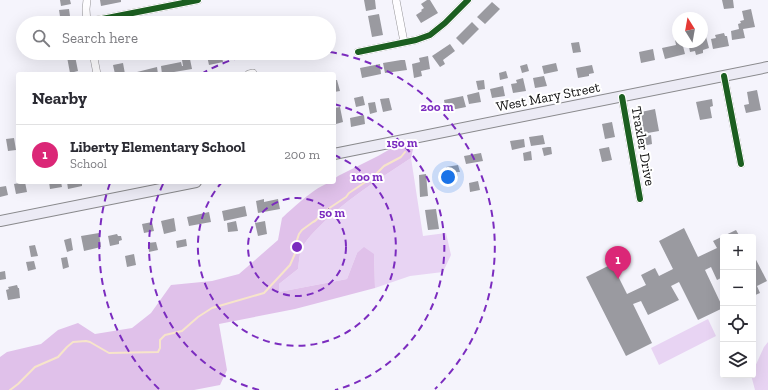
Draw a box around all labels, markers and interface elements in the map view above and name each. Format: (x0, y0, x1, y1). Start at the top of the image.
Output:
north arrow (672, 12, 708, 48)
search box (16, 16, 336, 60)
icon: search (30, 27, 52, 49)
text: Search here (62, 29, 138, 47)
street label: West Mary Street (495, 78, 602, 115)
text: Nearby (32, 88, 87, 108)
text: 200 m (420, 100, 454, 114)
street label: Traxler Drive (628, 105, 658, 187)
text: 150 m (387, 136, 418, 150)
text: Liberty Elementary School (70, 138, 246, 156)
text: 1 (42, 147, 48, 162)
text: 200 m (284, 147, 320, 162)
text: School (70, 156, 107, 171)
your location (438, 167, 458, 187)
text: 100 m (351, 170, 383, 184)
text: 50 m (319, 206, 345, 220)
map controls (720, 234, 756, 378)
button: + (720, 234, 756, 270)
centre of rings (290, 240, 304, 254)
pin: 1 (605, 246, 631, 279)
button: − (720, 270, 756, 306)
button: locate (720, 306, 756, 342)
button: layers (720, 342, 756, 378)

